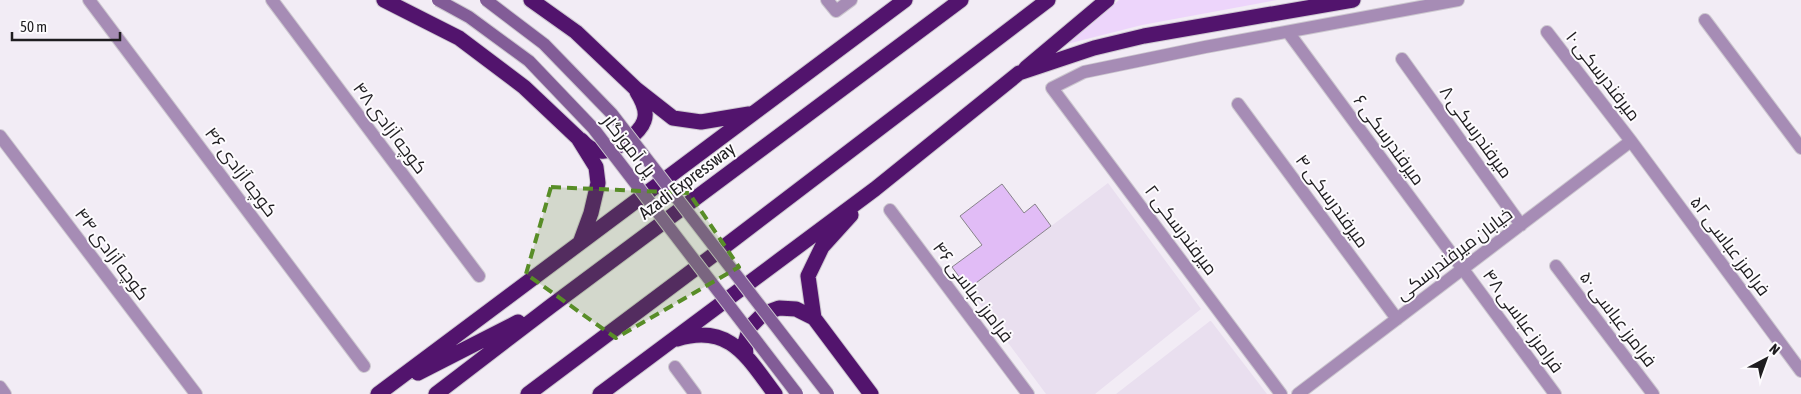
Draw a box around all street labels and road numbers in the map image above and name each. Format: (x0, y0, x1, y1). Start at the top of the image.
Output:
street label: میرفندرسکی ۱۰ (1561, 27, 1645, 125)
street label: کوچه آزادی ۴۸ (347, 78, 432, 179)
street label: میرفندرسکی ۸ (1435, 81, 1517, 183)
street label: میرفندرسکی ۶ (1349, 90, 1429, 190)
street label: پل آموزگار (596, 109, 660, 183)
street label: کوچه آزادی ۴۶ (199, 123, 282, 222)
street label: Azadi Expressway (635, 138, 739, 224)
street label: میرفندرسکی ۴ (1291, 150, 1373, 252)
street label: میرفندرسکی ۲ (1140, 180, 1222, 280)
street label: فرامرز عباسی ۵۲ (1685, 192, 1775, 300)
street label: کوچه آزادی ۴۴ (69, 203, 154, 305)
street label: خیابان میرفندرسکی (1391, 203, 1517, 305)
street label: فرامرز عباسی ۴۶ (928, 237, 1018, 347)
street label: فرامرز عباسی ۴۸ (1478, 265, 1568, 377)
street label: فرامرز عباسی ۵۰ (1575, 267, 1661, 371)

